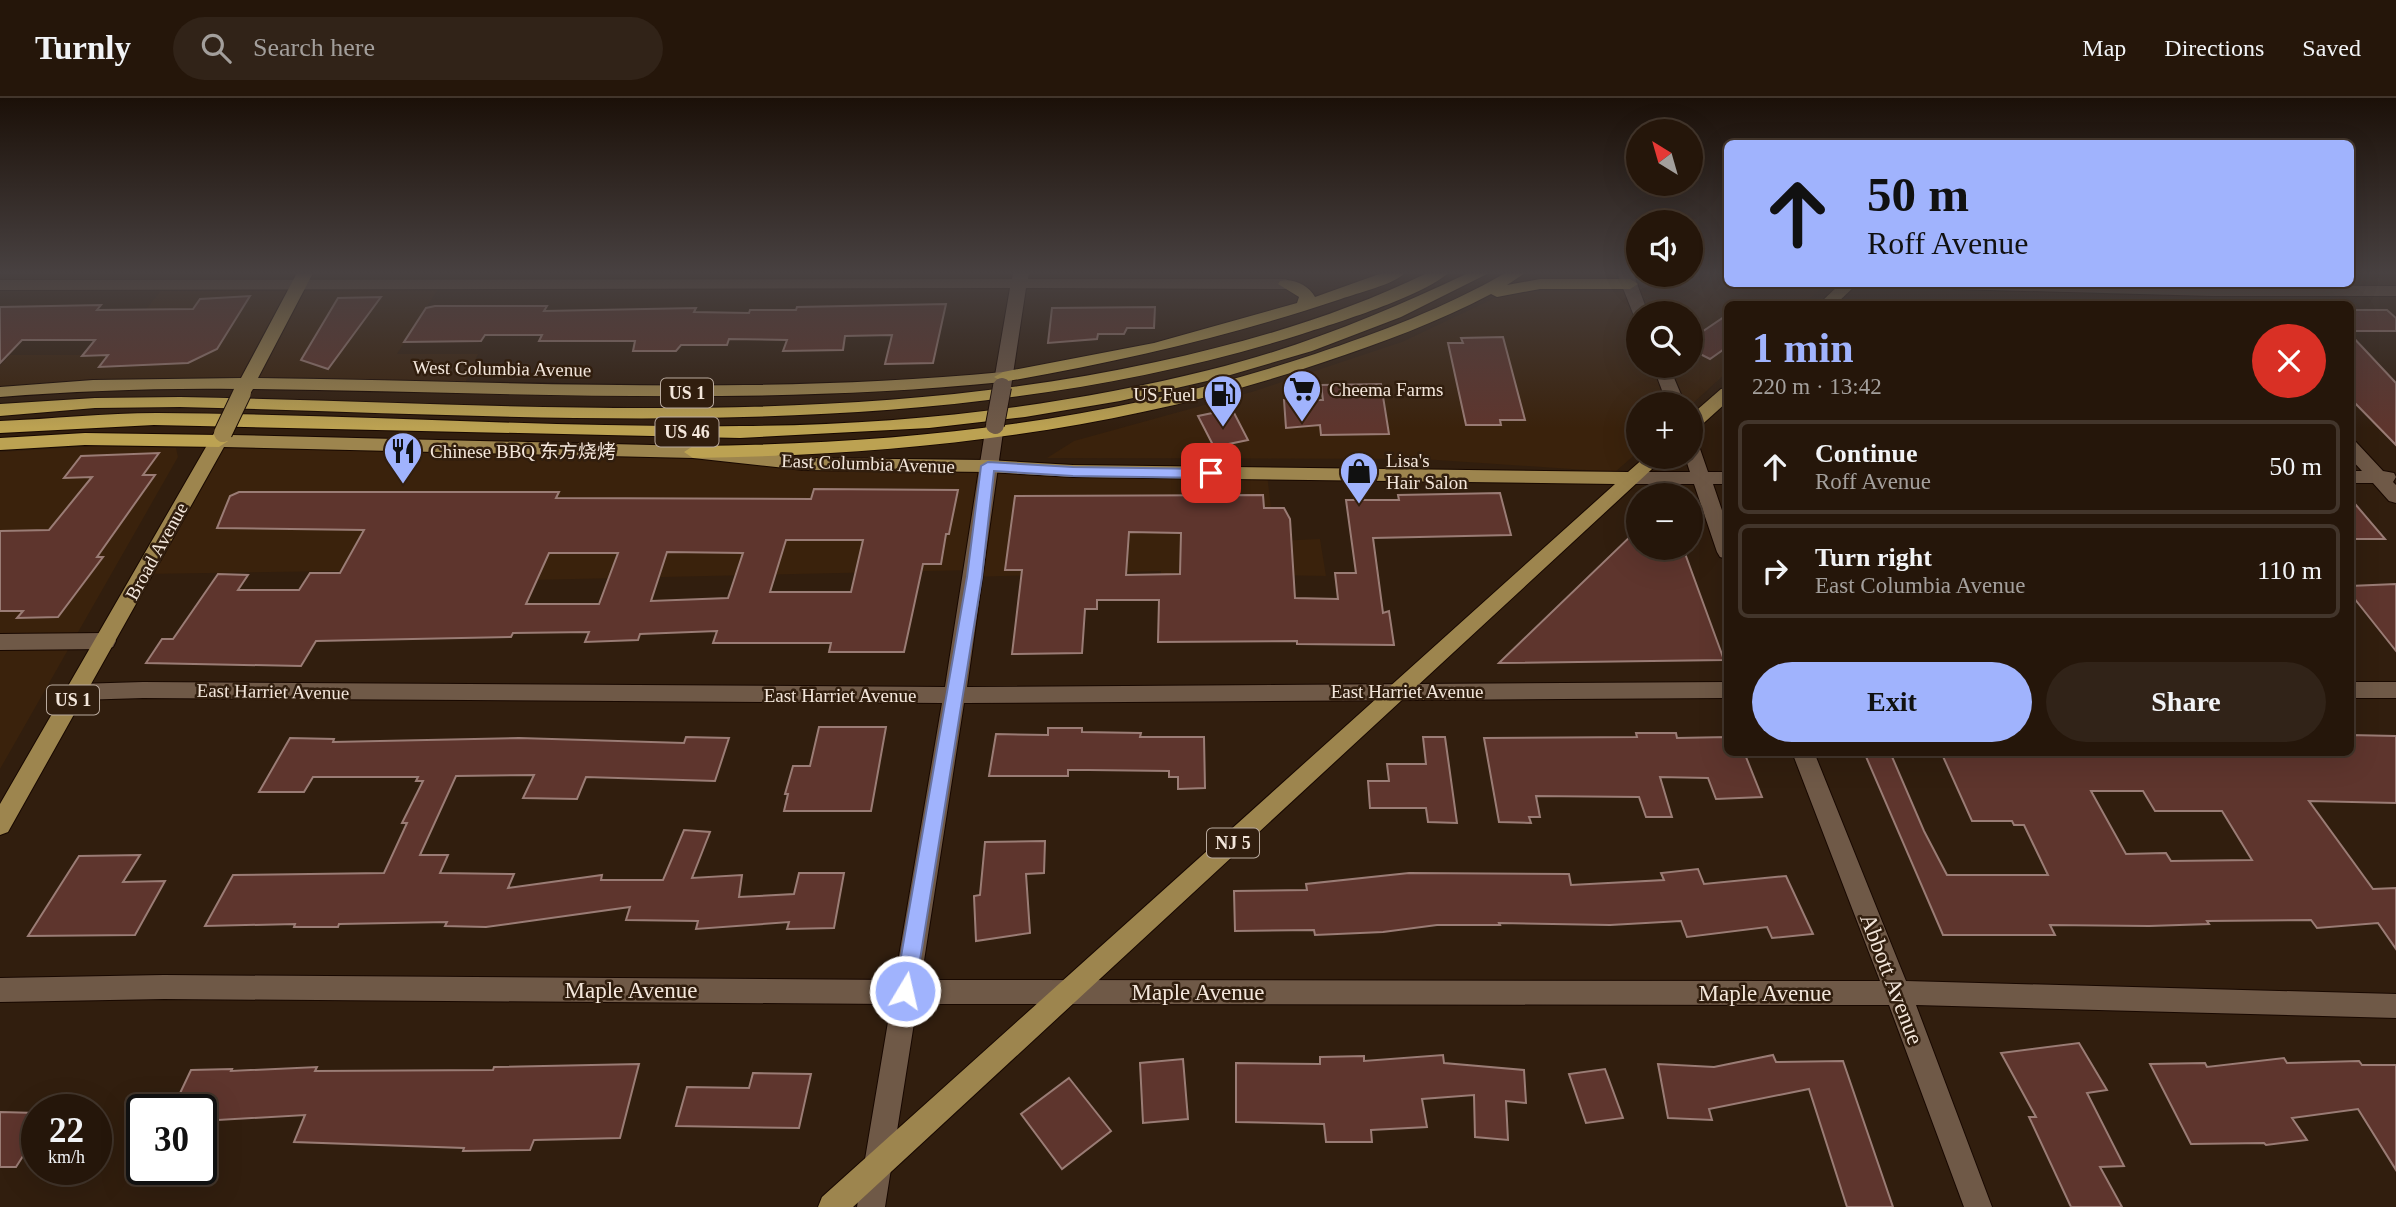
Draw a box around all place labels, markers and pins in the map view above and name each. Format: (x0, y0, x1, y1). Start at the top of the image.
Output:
supermarket icon: Cheema Farms (1281, 368, 1323, 423)
fuel station icon: US Fuel (1202, 373, 1244, 428)
place label: Cheema Farms (1329, 379, 1444, 400)
place label: US Fuel (1133, 384, 1196, 405)
restaurant icon: Chinese BBQ 东方烧烤 (382, 430, 424, 485)
place label: Chinese BBQ 东方烧烤 (430, 441, 616, 462)
pin (1181, 443, 1241, 503)
shop icon: Lisa's Hair Salon (1338, 450, 1380, 505)
place label: Lisa's Hair Salon (1386, 450, 1468, 493)

